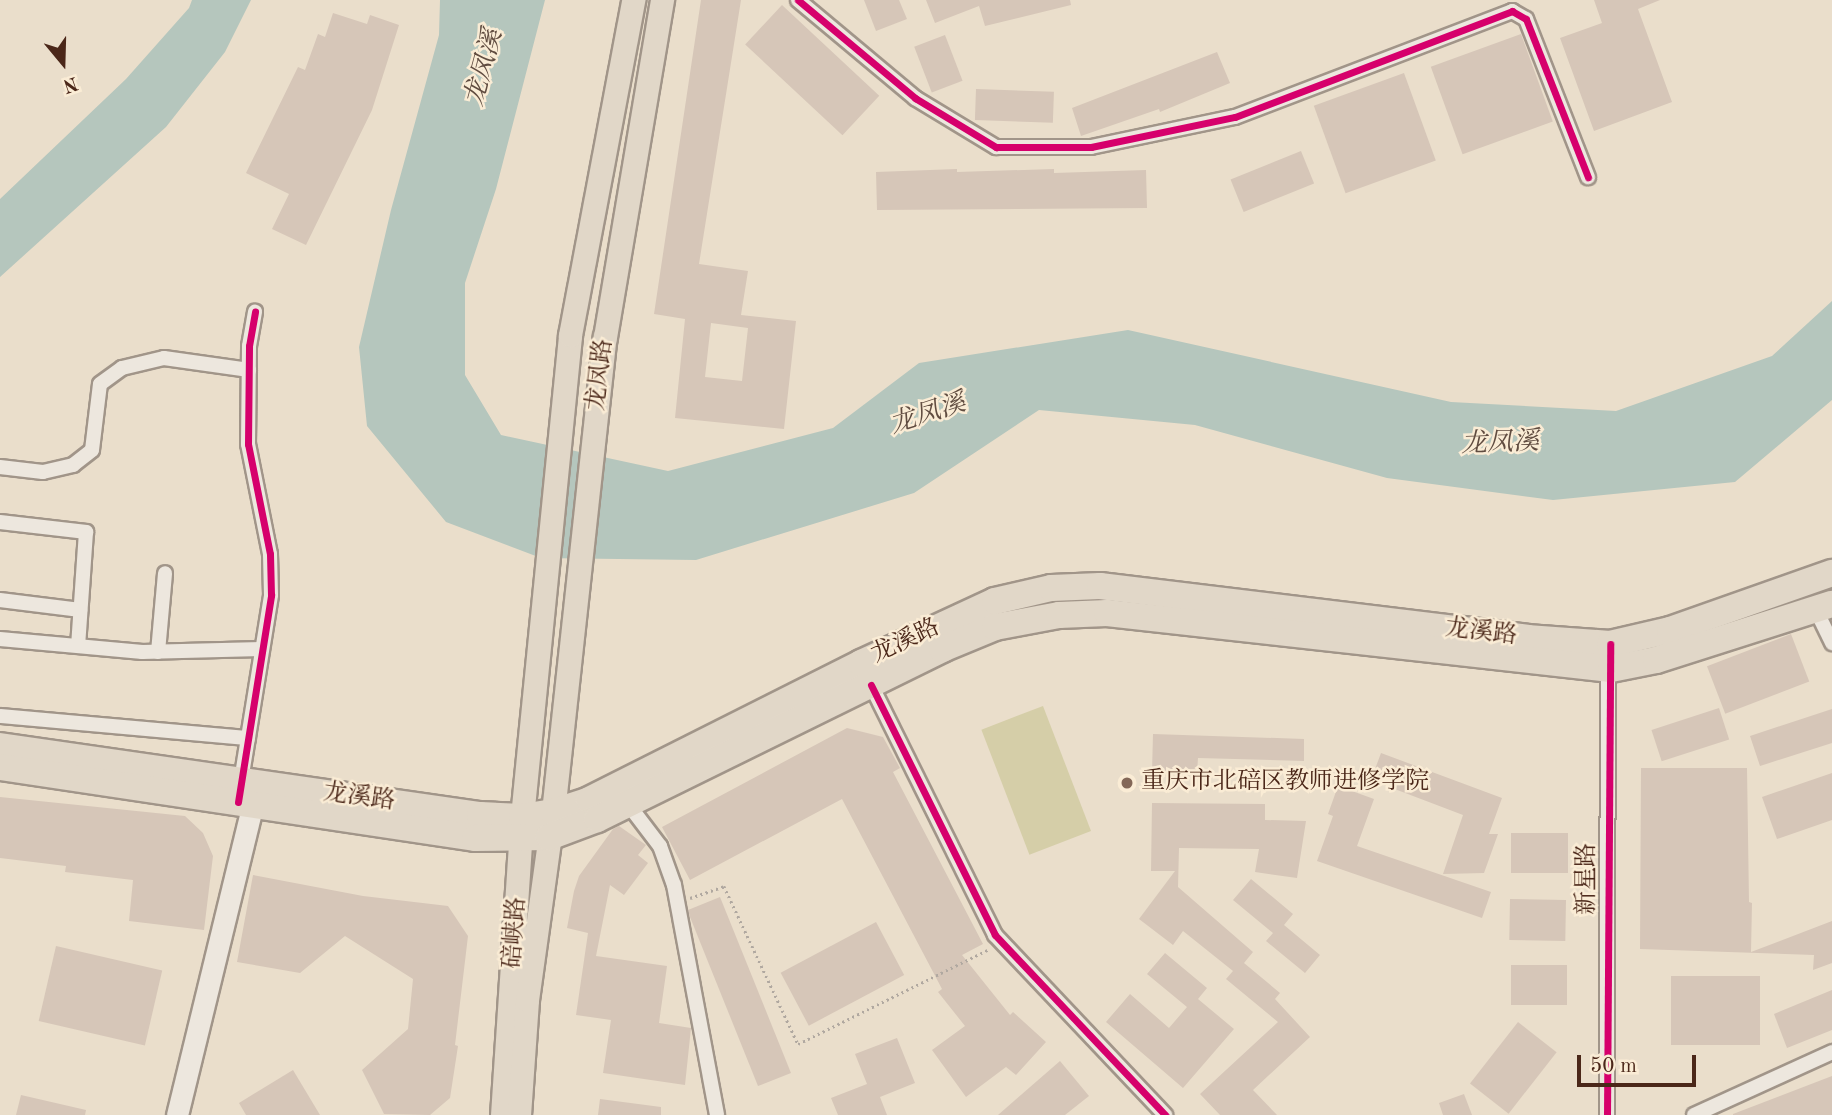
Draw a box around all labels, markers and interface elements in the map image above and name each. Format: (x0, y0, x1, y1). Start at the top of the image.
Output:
water label: 龙凤溪 (460, 26, 510, 110)
north arrow (28, 28, 98, 98)
text: N (60, 72, 80, 95)
street label: 龙凤路 (582, 338, 620, 412)
water label: 龙凤溪 (886, 388, 970, 442)
water label: 龙凤溪 (1460, 427, 1540, 461)
street label: 龙溪路 (867, 614, 945, 670)
street label: 龙溪路 (1444, 614, 1518, 652)
place label: 重庆市北碚区教师进修学院 (1141, 769, 1429, 797)
marker: 重庆市北碚区教师进修学院 (1119, 775, 1135, 791)
street label: 龙溪路 (321, 779, 397, 817)
street label: 新星路 (1574, 843, 1602, 915)
street label: 碚峡路 (499, 896, 533, 970)
scale bar (1580, 1042, 1699, 1086)
text: 50 m (1590, 1056, 1637, 1077)

